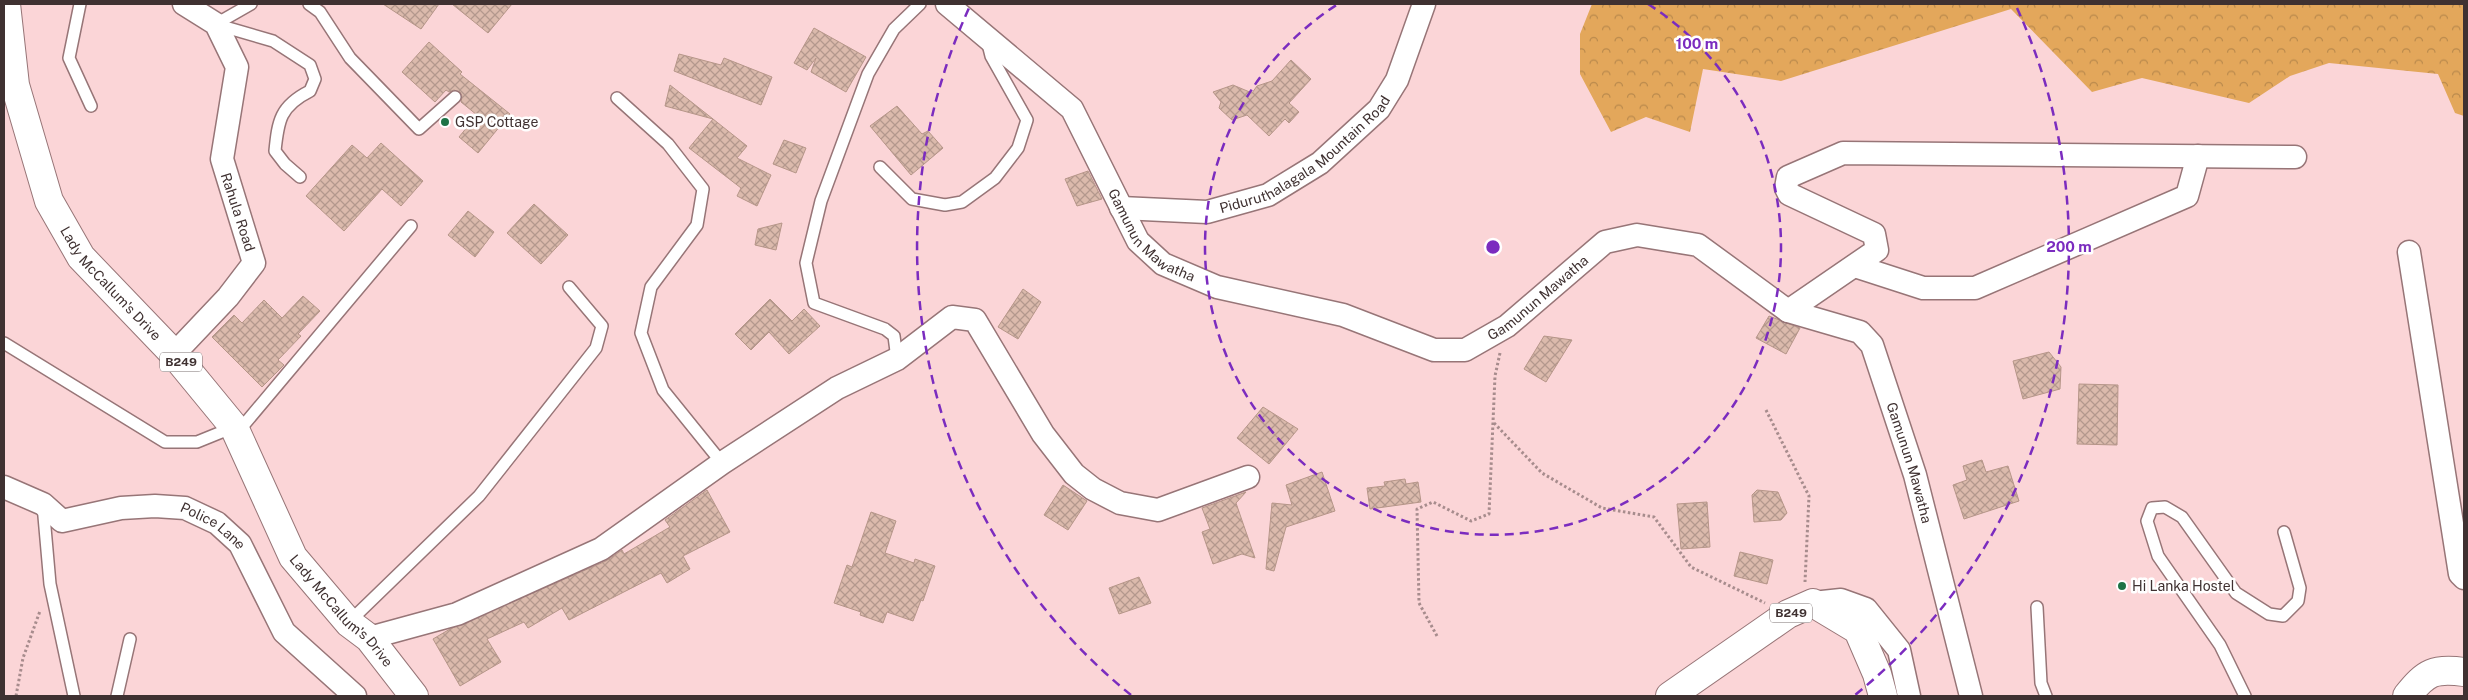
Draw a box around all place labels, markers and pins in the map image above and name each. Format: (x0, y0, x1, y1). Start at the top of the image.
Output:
place label: GSP Cottage (455, 114, 538, 130)
marker: GSP Cottage (439, 116, 451, 128)
centre of rings (1484, 238, 1502, 256)
place label: Hi Lanka Hostel (2132, 578, 2235, 594)
marker: Hi Lanka Hostel (2116, 580, 2128, 592)

